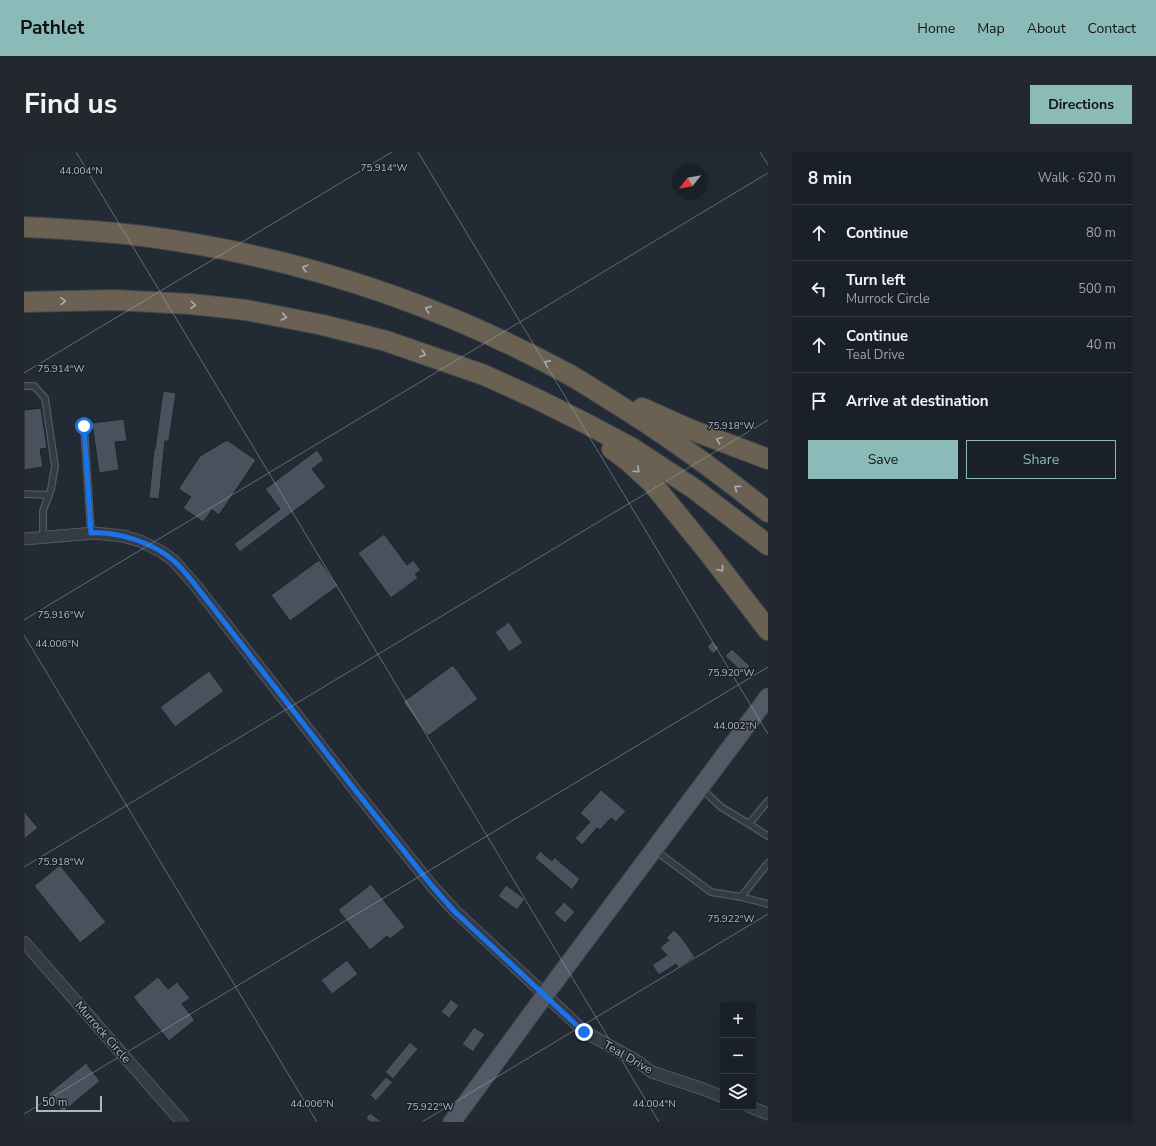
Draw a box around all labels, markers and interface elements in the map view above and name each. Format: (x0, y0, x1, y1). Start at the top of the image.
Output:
text: Pathlet (20, 15, 84, 41)
text: Home (917, 19, 955, 38)
text: Map (977, 19, 1005, 38)
text: About (1027, 19, 1066, 38)
text: Contact (1088, 19, 1136, 38)
text: Find us (24, 85, 118, 123)
button: Directions (1030, 85, 1132, 124)
text: 75.914°W (360, 161, 408, 175)
text: 44.004°N (59, 164, 103, 178)
north arrow (672, 164, 708, 200)
text: 8 min (808, 167, 852, 190)
text: Walk · 620 m (1038, 169, 1116, 187)
icon: ahead (808, 222, 830, 244)
text: Continue (846, 223, 908, 243)
text: 80 m (1086, 224, 1116, 242)
one-way arrow (302, 265, 308, 273)
text: Turn left (846, 270, 905, 290)
icon: left (808, 278, 830, 300)
text: 500 m (1078, 280, 1116, 298)
text: Murrock Circle (846, 290, 930, 308)
one-way arrow (60, 297, 66, 305)
one-way arrow (190, 300, 196, 309)
one-way arrow (425, 306, 432, 314)
one-way arrow (281, 313, 287, 321)
text: Continue (846, 326, 908, 346)
icon: ahead (808, 334, 830, 356)
text: 40 m (1086, 336, 1116, 354)
text: Teal Drive (846, 346, 905, 364)
one-way arrow (419, 349, 426, 358)
one-way arrow (543, 360, 551, 368)
text: 75.914°W (37, 362, 85, 376)
icon: arrive (808, 390, 830, 412)
text: Arrive at destination (846, 391, 989, 411)
route start (75, 417, 93, 435)
text: 75.918°W (707, 419, 755, 433)
one-way arrow (715, 437, 722, 445)
button: Save (808, 440, 958, 479)
button: Share (966, 440, 1116, 479)
one-way arrow (633, 465, 640, 472)
one-way arrow (735, 485, 742, 492)
one-way arrow (716, 564, 723, 571)
text: 75.916°W (37, 608, 85, 622)
text: 44.006°N (35, 637, 79, 651)
text: 75.920°W (707, 666, 755, 680)
text: 44.002°N (713, 719, 757, 733)
text: 75.918°W (37, 855, 85, 869)
text: 75.922°W (707, 912, 755, 926)
street label: Murrock Circle (72, 998, 134, 1066)
map controls (720, 1002, 756, 1110)
button: + (720, 1002, 756, 1038)
route end (575, 1023, 593, 1041)
street label: Teal Drive (601, 1037, 655, 1077)
button: − (720, 1038, 756, 1074)
button: layers (720, 1074, 756, 1110)
scale bar (36, 1094, 102, 1113)
text: 50 m (42, 1095, 67, 1110)
text: 44.006°N (290, 1097, 334, 1111)
text: 44.004°N (632, 1097, 676, 1111)
text: 75.922°W (406, 1100, 454, 1114)

